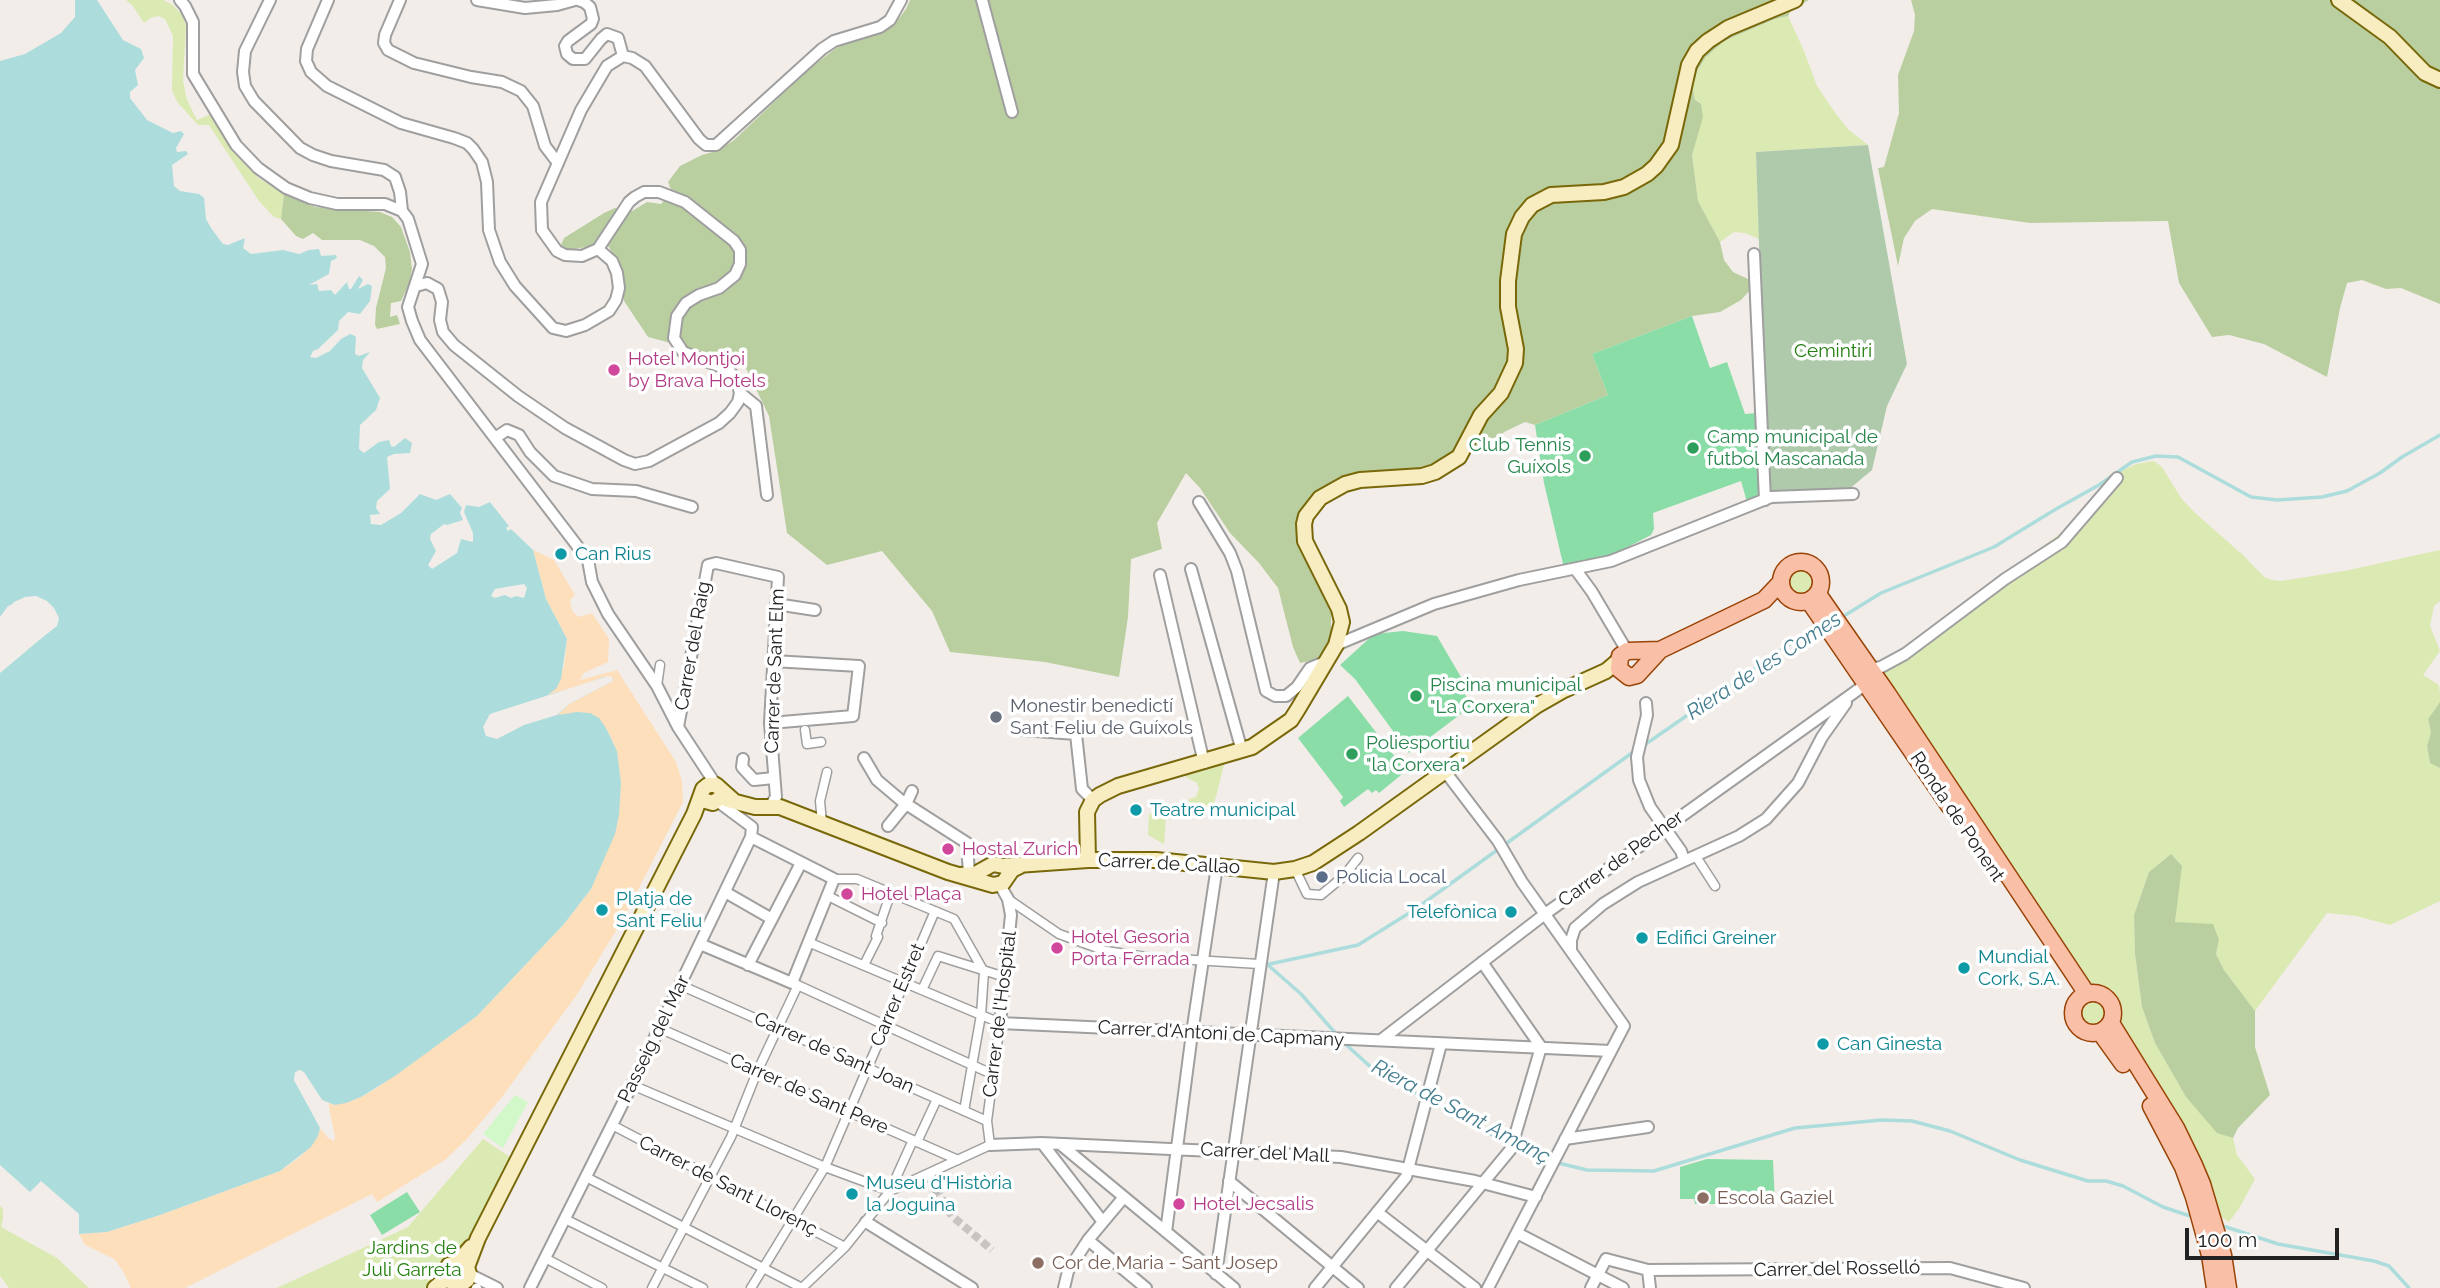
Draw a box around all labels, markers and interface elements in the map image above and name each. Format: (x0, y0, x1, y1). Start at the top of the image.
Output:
park label: Cemintiri (1794, 340, 1872, 362)
place label: Hotel Montjoi by Brava Hotels (628, 348, 766, 392)
marker: Hotel Montjoi by Brava Hotels (606, 362, 622, 378)
place label: Camp municipal de futbol Mascanada (1707, 426, 1878, 470)
place label: Club Tennis Guíxols (1469, 434, 1571, 478)
marker: Camp municipal de futbol Mascanada (1685, 440, 1701, 456)
marker: Club Tennis Guíxols (1577, 448, 1593, 464)
place label: Can Rius (575, 543, 651, 565)
marker: Can Rius (553, 546, 569, 562)
street label: Carrer del Raig (670, 580, 716, 712)
street label: Carrer de Sant Elm (761, 588, 789, 754)
water label: Riera de les Comes (1682, 607, 1846, 725)
place label: Piscina municipal "La Corxera" (1430, 674, 1582, 718)
marker: Piscina municipal "La Corxera" (1408, 688, 1424, 704)
place label: Monestir benedictí Sant Feliu de Guíxols (1010, 695, 1193, 739)
marker: Monestir benedictí Sant Feliu de Guíxols (988, 709, 1004, 725)
place label: Poliesportiu "la Corxera" (1366, 732, 1470, 776)
marker: Poliesportiu "la Corxera" (1344, 746, 1360, 762)
street label: Ronda de Ponent (1905, 748, 2009, 886)
place label: Teatre municipal (1150, 799, 1295, 821)
marker: Teatre municipal (1128, 802, 1144, 818)
street label: Carrer de Pecher (1554, 806, 1688, 912)
place label: Hostal Zurich (962, 838, 1078, 860)
marker: Hostal Zurich (940, 841, 956, 857)
street label: Carrer de Callao (1097, 849, 1241, 879)
place label: Policia Local (1336, 866, 1446, 888)
marker: Policia Local (1314, 869, 1330, 885)
place label: Hotel Plaça (861, 883, 962, 905)
marker: Hotel Plaça (839, 886, 855, 902)
place label: Platja de Sant Feliu (616, 888, 702, 932)
place label: Telefònica (1407, 901, 1497, 923)
marker: Platja de Sant Feliu (594, 902, 610, 918)
marker: Telefònica (1503, 904, 1519, 920)
place label: Hotel Gesoria Porta Ferrada (1071, 926, 1190, 970)
place label: Edifici Greiner (1656, 927, 1776, 949)
street label: Carrer de l'Hospital (978, 929, 1022, 1099)
marker: Edifici Greiner (1634, 930, 1650, 946)
street label: Carrer Estret (866, 940, 930, 1050)
marker: Hotel Gesoria Porta Ferrada (1049, 940, 1065, 956)
place label: Mundial Cork, S.A. (1978, 946, 2060, 990)
marker: Mundial Cork, S.A. (1956, 960, 1972, 976)
street label: Passeig del Mar (613, 972, 695, 1106)
street label: Carrer de Sant Joan (750, 1007, 918, 1099)
street label: Carrer d'Antoni de Capmany (1097, 1016, 1345, 1052)
place label: Can Ginesta (1837, 1033, 1942, 1055)
marker: Can Ginesta (1815, 1036, 1831, 1052)
street label: Carrer de Sant Pere (726, 1049, 892, 1139)
water label: Riera de Sant Amanç (1368, 1054, 1554, 1170)
street label: Carrer de Sant Llorenç (635, 1131, 821, 1241)
street label: Carrer del Mall (1200, 1138, 1330, 1168)
place label: Museu d'Història la Joguina (866, 1172, 1012, 1216)
marker: Museu d'Història la Joguina (844, 1186, 860, 1202)
place label: Escola Gaziel (1717, 1187, 1833, 1209)
marker: Escola Gaziel (1695, 1190, 1711, 1206)
place label: Hotel Jecsalis (1193, 1193, 1314, 1215)
marker: Hotel Jecsalis (1171, 1196, 1187, 1212)
scale bar (2188, 1214, 2342, 1258)
text: 100 m (2198, 1227, 2257, 1252)
park label: Jardins de Juli Garreta (362, 1237, 462, 1281)
place label: Cor de Maria - Sant Josep (1052, 1252, 1278, 1274)
marker: Cor de Maria - Sant Josep (1030, 1255, 1046, 1271)
street label: Carrer del Rosselló (1754, 1256, 1920, 1282)

